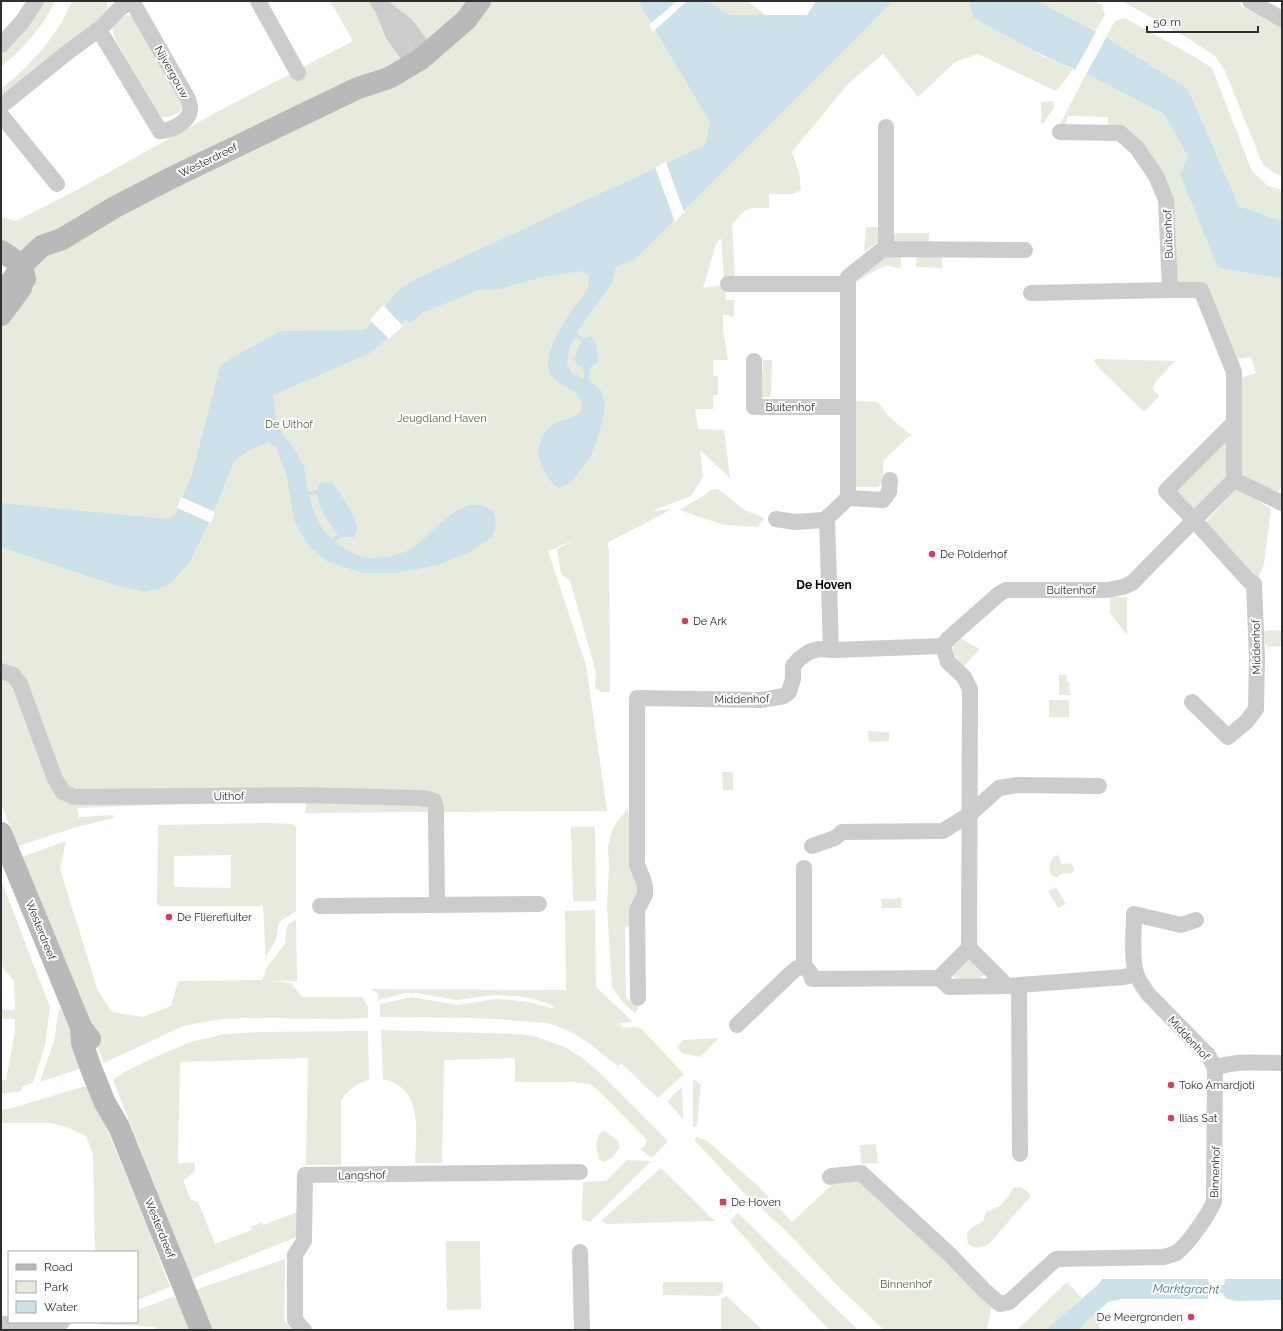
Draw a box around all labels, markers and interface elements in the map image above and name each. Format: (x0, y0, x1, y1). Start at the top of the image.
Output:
scale bar (1147, 8, 1258, 34)
text: 50 m (1153, 15, 1181, 29)
street label: Nijvergouw (152, 44, 191, 101)
street label: Westerdreef (177, 141, 240, 180)
street label: Buitenhof (1161, 209, 1176, 259)
street label: Buitenhof (765, 401, 815, 414)
park label: Jeugdland Haven (397, 412, 487, 425)
park label: De Uithof (265, 418, 313, 431)
place label: De Polderhof (940, 548, 1007, 561)
marker: De Polderhof (927, 549, 937, 559)
district label: De Hoven (796, 578, 852, 592)
street label: Buitenhof (1046, 584, 1096, 597)
place label: De Ark (693, 615, 727, 628)
marker: De Ark (680, 616, 690, 626)
street label: Middenhof (1250, 619, 1263, 675)
street label: Middenhof (714, 693, 770, 706)
street label: Uithof (213, 790, 245, 803)
street label: Westerdreef (23, 898, 59, 962)
place label: De Flierefluiter (177, 911, 252, 924)
marker: De Flierefluiter (164, 912, 174, 922)
street label: Middenhof (1165, 1014, 1212, 1063)
place label: Toko Amardjoti (1179, 1079, 1255, 1092)
marker: Toko Amardjoti (1166, 1080, 1176, 1090)
place label: Ilias Sat (1179, 1112, 1218, 1125)
marker: Ilias Sat (1166, 1113, 1176, 1123)
street label: Binnenhof (1208, 1145, 1223, 1198)
street label: Langshof (338, 1169, 386, 1182)
street label: Westerdreef (142, 1196, 178, 1260)
place label: De Hoven (731, 1196, 781, 1209)
marker: De Hoven (718, 1197, 728, 1207)
legend (8, 1251, 138, 1323)
text: Road (44, 1260, 73, 1274)
park label: Binnenhof (880, 1278, 932, 1291)
text: Park (44, 1280, 69, 1294)
water label: Marktgracht (1153, 1281, 1219, 1297)
text: Water (44, 1300, 78, 1314)
place label: De Meergronden (1097, 1311, 1183, 1324)
marker: De Meergronden (1186, 1312, 1196, 1322)

